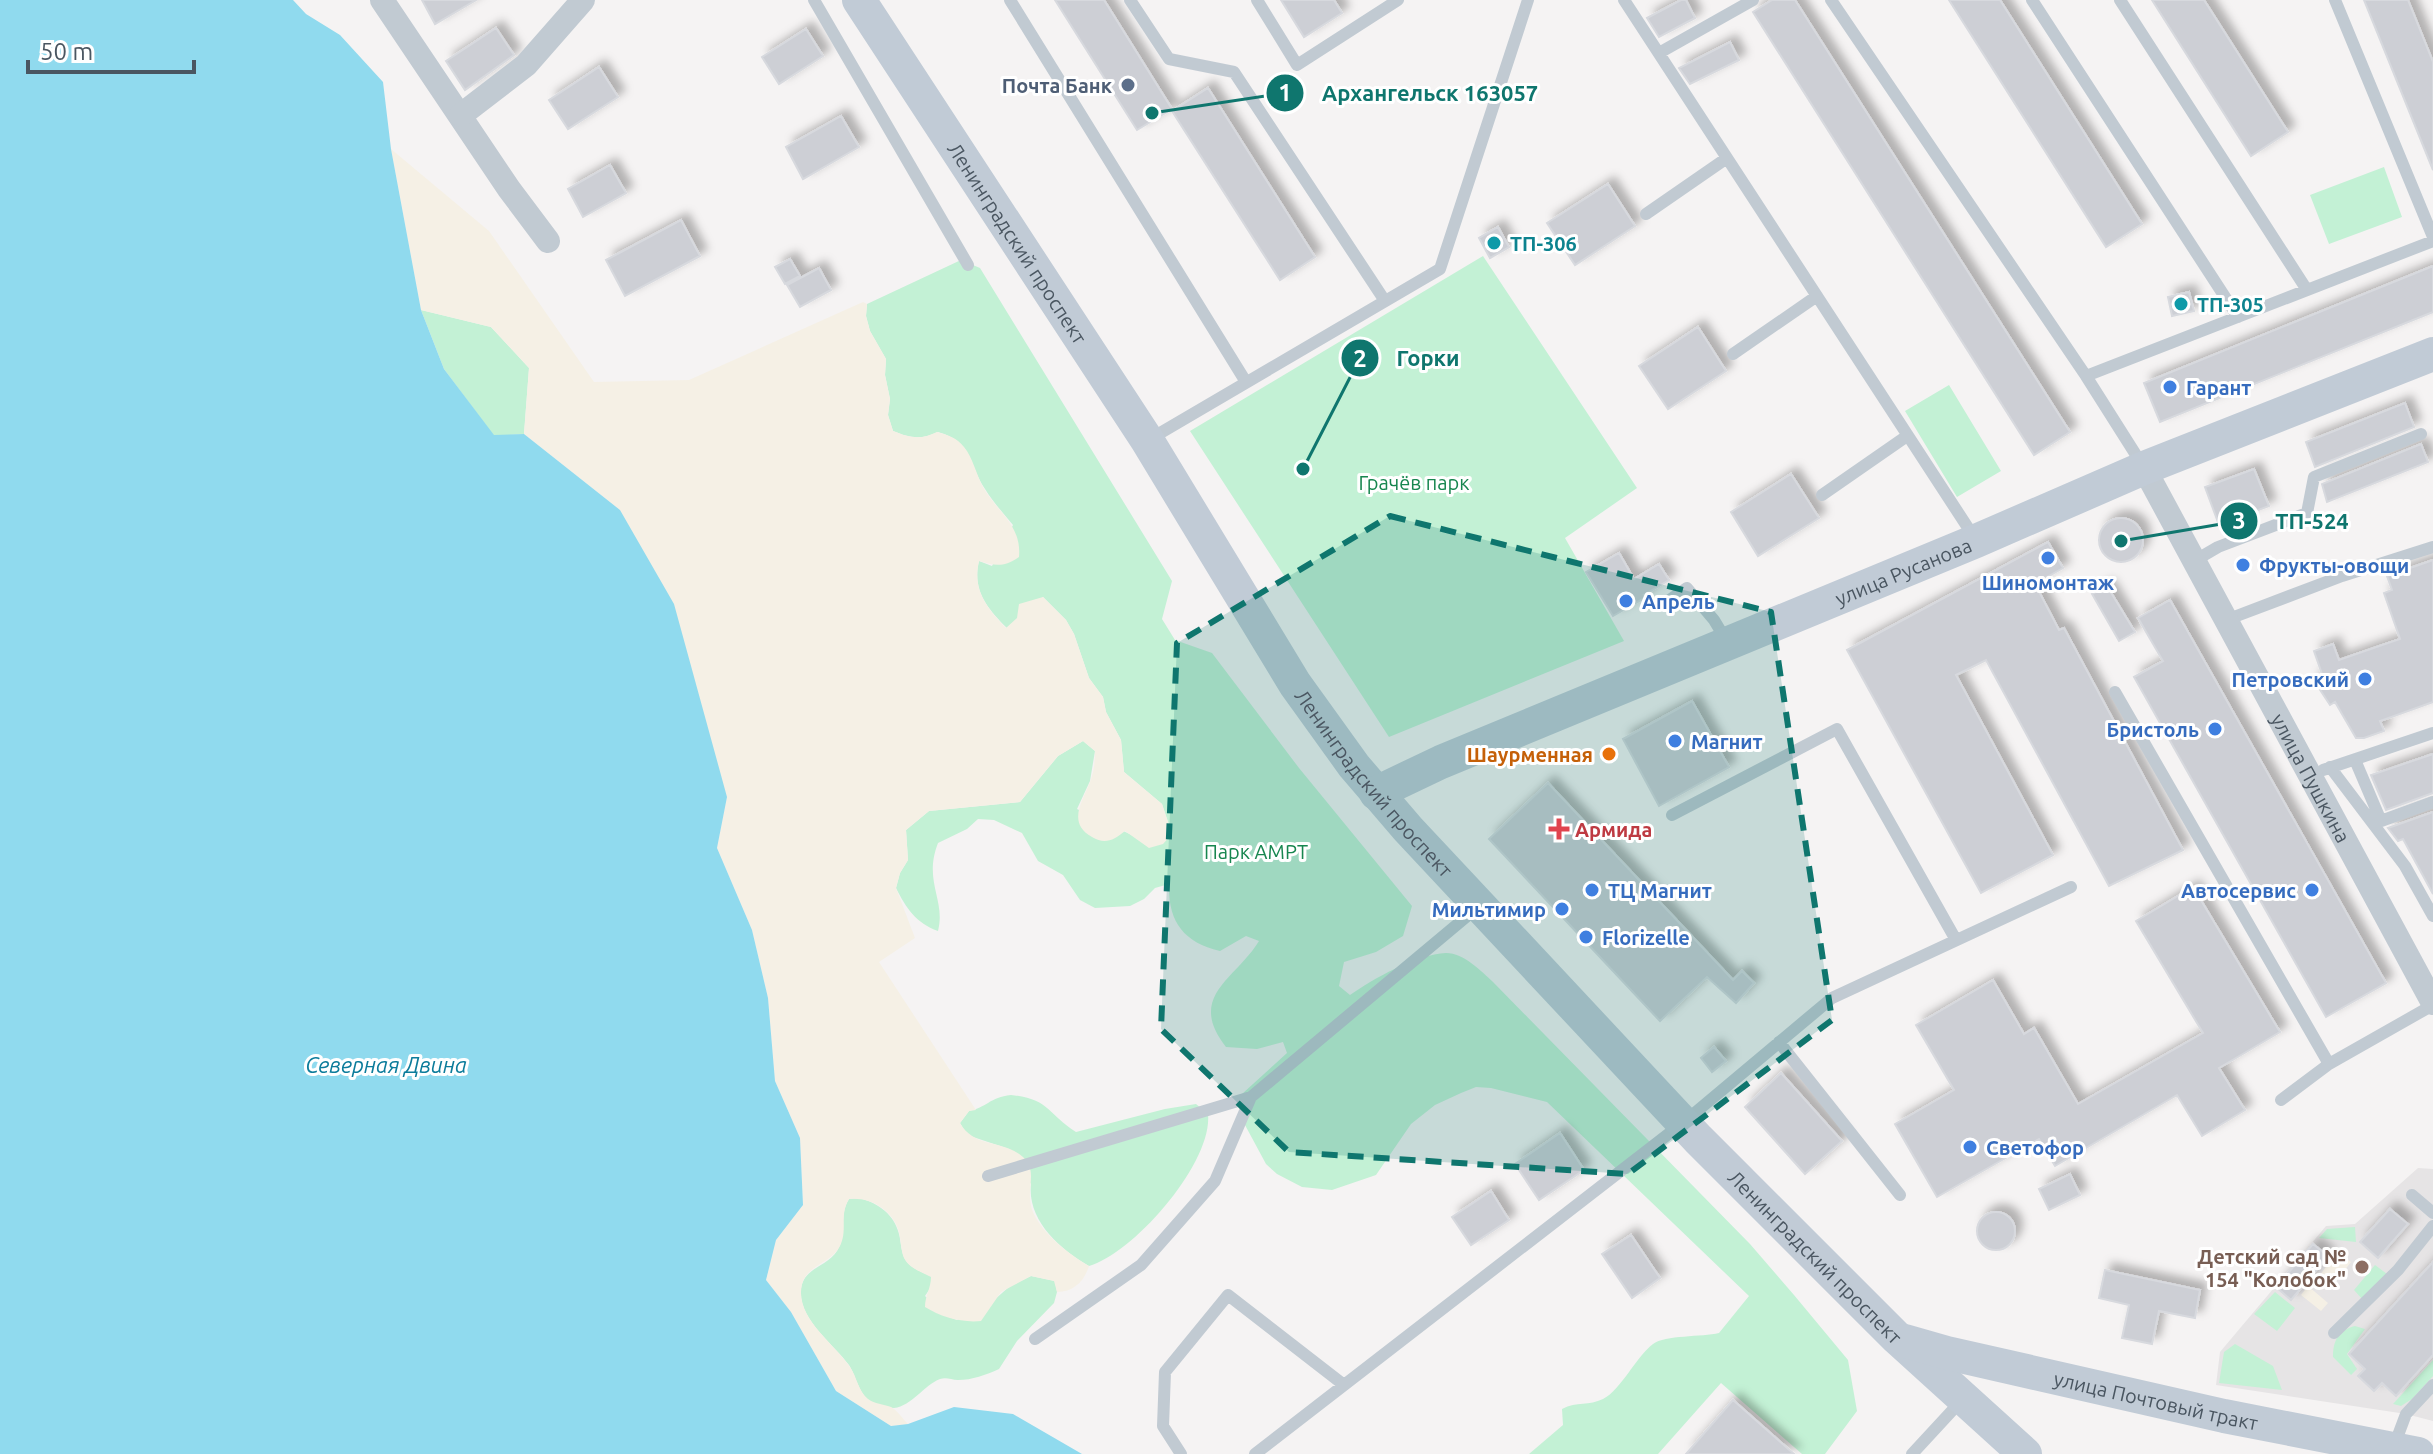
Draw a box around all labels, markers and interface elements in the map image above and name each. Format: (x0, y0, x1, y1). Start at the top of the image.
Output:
scale bar (28, 24, 194, 74)
text: 50 m (40, 38, 93, 65)
callout: Архангельск 163057 (1265, 70, 1554, 116)
place label: Почта Банк (1002, 74, 1113, 97)
marker: Почта Банк (1119, 76, 1137, 94)
text: 1 (1278, 79, 1292, 106)
text: Архангельск 163057 (1322, 80, 1538, 105)
street label: Ленинградский проспект (944, 138, 1092, 348)
place label: ТП-306 (1510, 232, 1577, 255)
marker: ТП-306 (1485, 234, 1503, 252)
place label: ТП-305 (2197, 293, 2264, 316)
marker: ТП-305 (2172, 295, 2190, 313)
callout: Горки (1340, 335, 1475, 381)
text: 2 (1353, 345, 1367, 372)
text: Горки (1396, 345, 1460, 370)
place label: Гарант (2186, 376, 2251, 399)
marker: Гарант (2161, 378, 2179, 396)
park label: Грачёв парк (1358, 471, 1470, 494)
callout: ТП-524 (2219, 498, 2365, 544)
text: 3 (2232, 507, 2246, 534)
text: ТП-524 (2275, 508, 2349, 533)
street label: улица Русанова (1831, 533, 1975, 610)
marker: Шиномонтаж (2039, 549, 2057, 567)
place label: Фрукты-овощи (2259, 554, 2409, 577)
marker: Фрукты-овощи (2234, 556, 2252, 574)
place label: Шиномонтаж (1982, 571, 2115, 594)
place label: Апрель (1642, 590, 1715, 613)
marker: Апрель (1617, 592, 1635, 610)
place label: Петровский (2232, 668, 2349, 691)
marker: Петровский (2356, 670, 2374, 688)
street label: Ленинградский проспект (1291, 684, 1458, 881)
street label: улица Пушкина (2267, 709, 2355, 846)
place label: Бристоль (2107, 718, 2199, 741)
marker: Бристоль (2206, 720, 2224, 738)
place label: Магнит (1691, 730, 1763, 753)
marker: Магнит (1666, 732, 1684, 750)
place label: Шаурменная (1467, 743, 1593, 766)
marker: Шаурменная (1600, 745, 1618, 763)
place label: Армида (1575, 818, 1652, 841)
marker: Армида (1550, 820, 1568, 838)
park label: Парк АМРТ (1204, 840, 1308, 863)
place label: ТЦ Магнит (1608, 879, 1712, 902)
place label: Автосервис (2181, 879, 2296, 902)
marker: ТЦ Магнит (1583, 881, 1601, 899)
marker: Автосервис (2303, 881, 2321, 899)
place label: Мильтимир (1432, 898, 1546, 921)
marker: Мильтимир (1553, 900, 1571, 918)
place label: Florizelle (1602, 926, 1690, 949)
marker: Florizelle (1577, 928, 1595, 946)
water label: Северная Двина (305, 1052, 467, 1077)
place label: Светофор (1986, 1136, 2084, 1159)
marker: Светофор (1961, 1138, 1979, 1156)
street label: Ленинградский проспект (1724, 1165, 1907, 1348)
place label: Детский сад № 154 "Колобок" (2197, 1245, 2346, 1291)
marker: Детский сад № 154 "Колобок" (2353, 1258, 2371, 1276)
street label: улица Почтовый тракт (2052, 1366, 2260, 1434)

